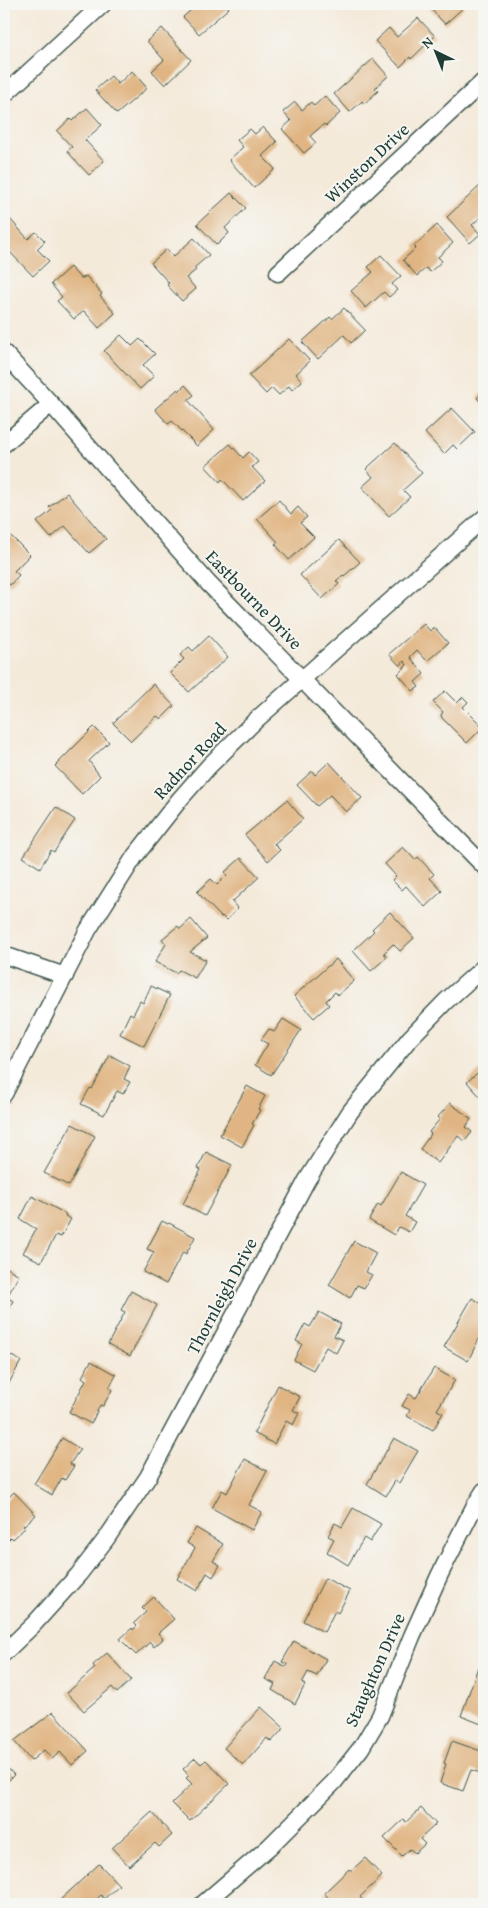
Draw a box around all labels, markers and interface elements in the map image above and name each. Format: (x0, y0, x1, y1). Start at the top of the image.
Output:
north arrow (410, 28, 460, 78)
text: N (417, 32, 438, 53)
street label: Winston Drive (318, 116, 415, 209)
street label: Eastbourne Drive (200, 544, 309, 656)
street label: Radnor Road (147, 716, 233, 805)
street label: Thornleigh Drive (179, 1233, 264, 1359)
street label: Staughton Drive (337, 1608, 412, 1731)

